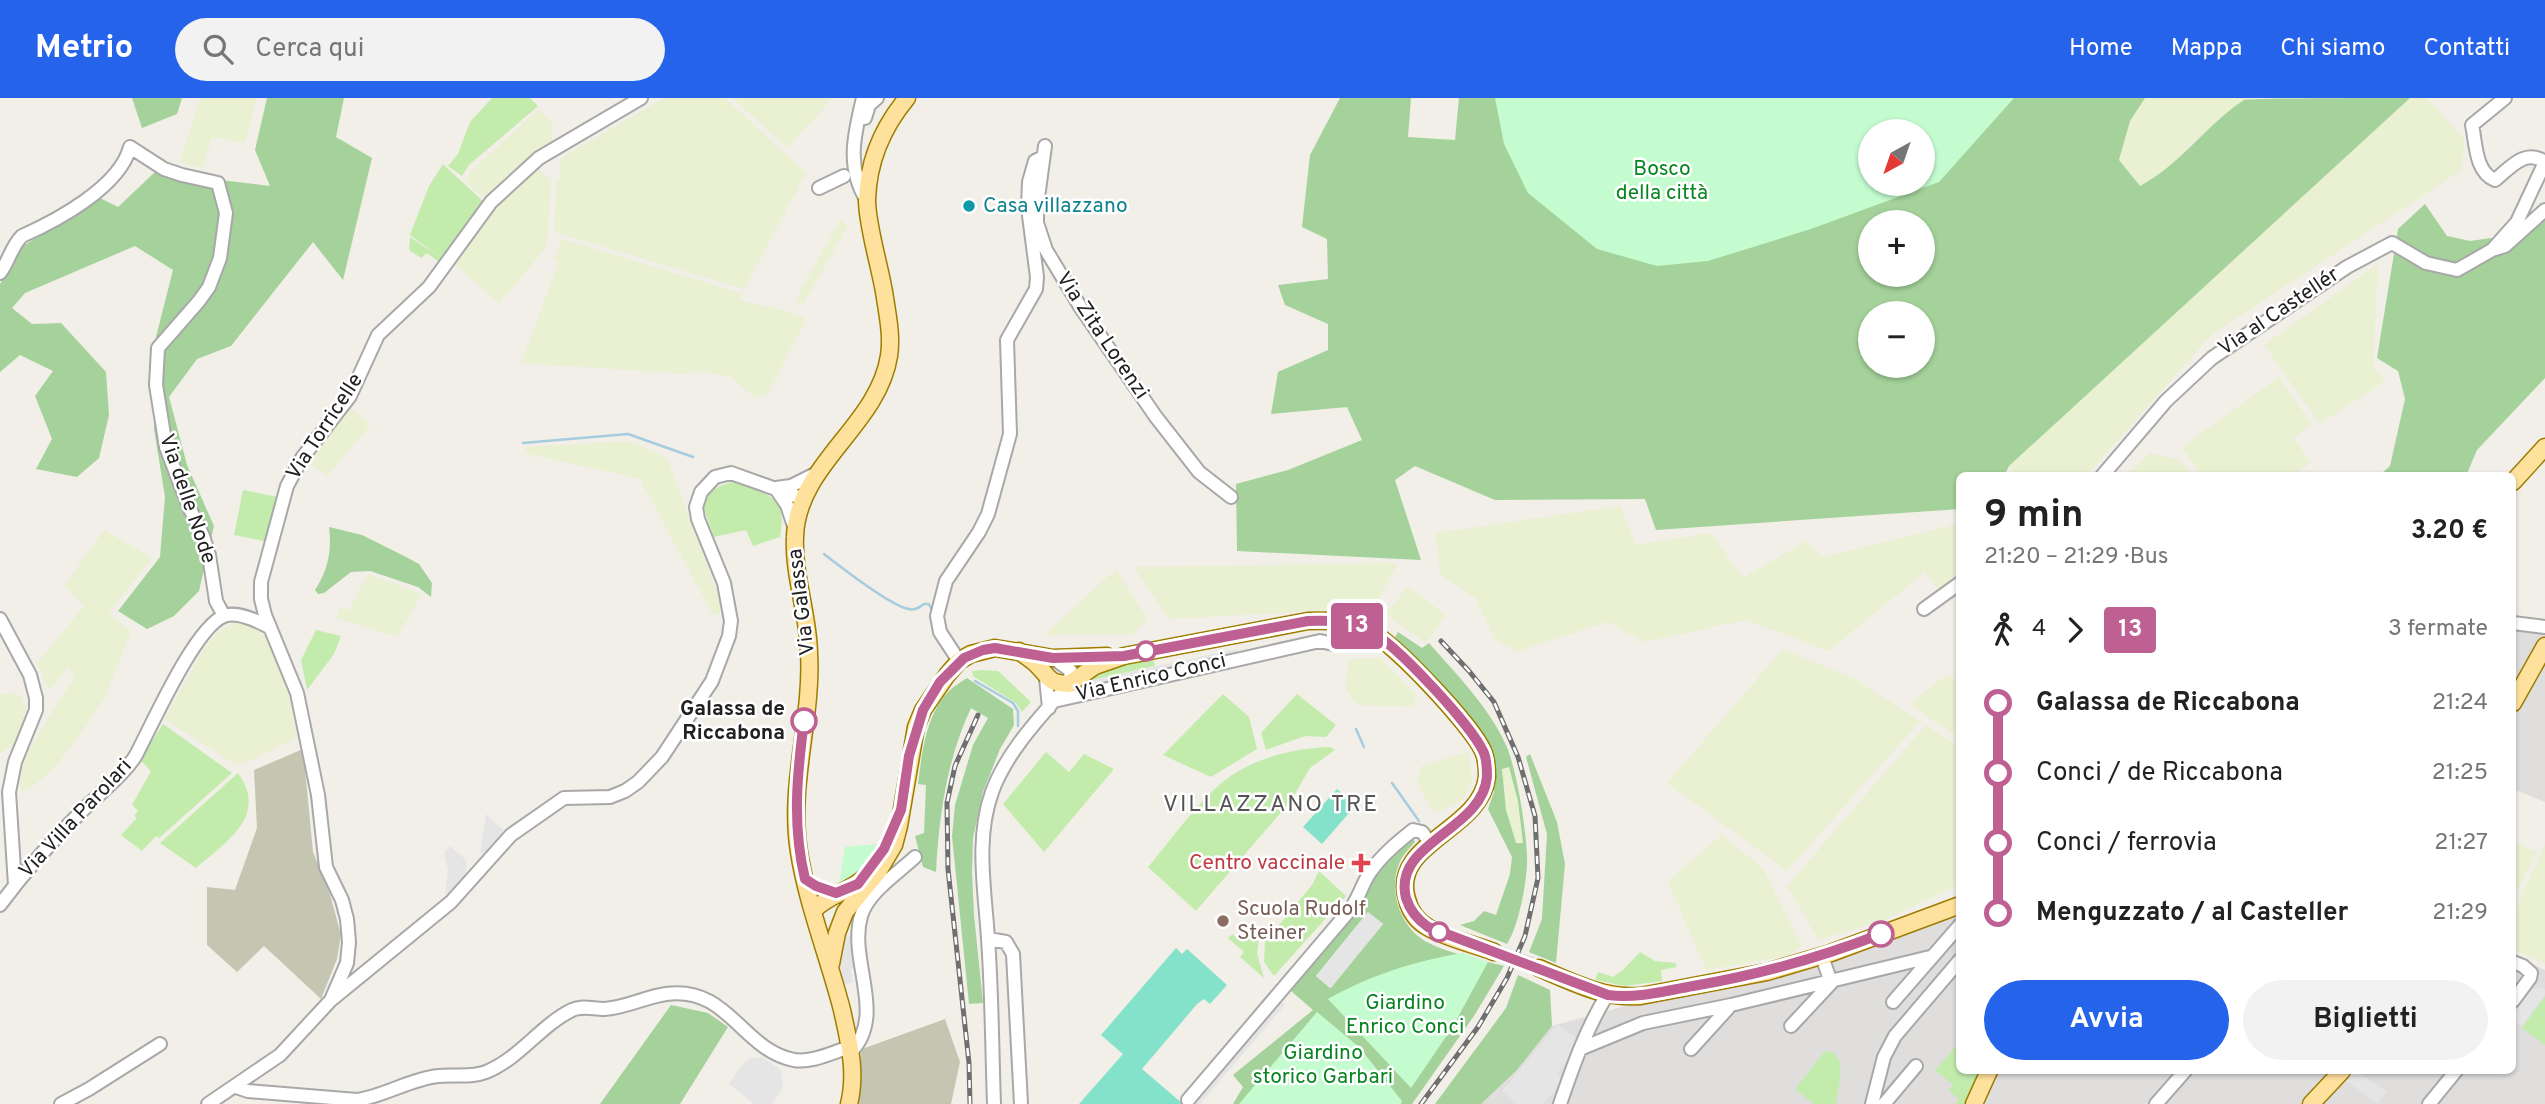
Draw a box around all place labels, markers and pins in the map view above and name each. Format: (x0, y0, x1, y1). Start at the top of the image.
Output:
place label: Casa villazzano (983, 193, 1128, 220)
marker: Casa villazzano (961, 198, 977, 214)
unlabelled marker (1136, 641, 1156, 661)
place label: Galassa de Riccabona (680, 696, 785, 747)
marker: Galassa de Riccabona (791, 708, 817, 734)
place label: Centro vaccinale (1189, 850, 1345, 877)
marker: Centro vaccinale (1351, 853, 1371, 873)
place label: Scuola Rudolf Steiner (1237, 896, 1366, 947)
marker: Scuola Rudolf Steiner (1215, 913, 1231, 929)
unlabelled marker (1868, 921, 1894, 947)
unlabelled marker (1429, 922, 1449, 942)

